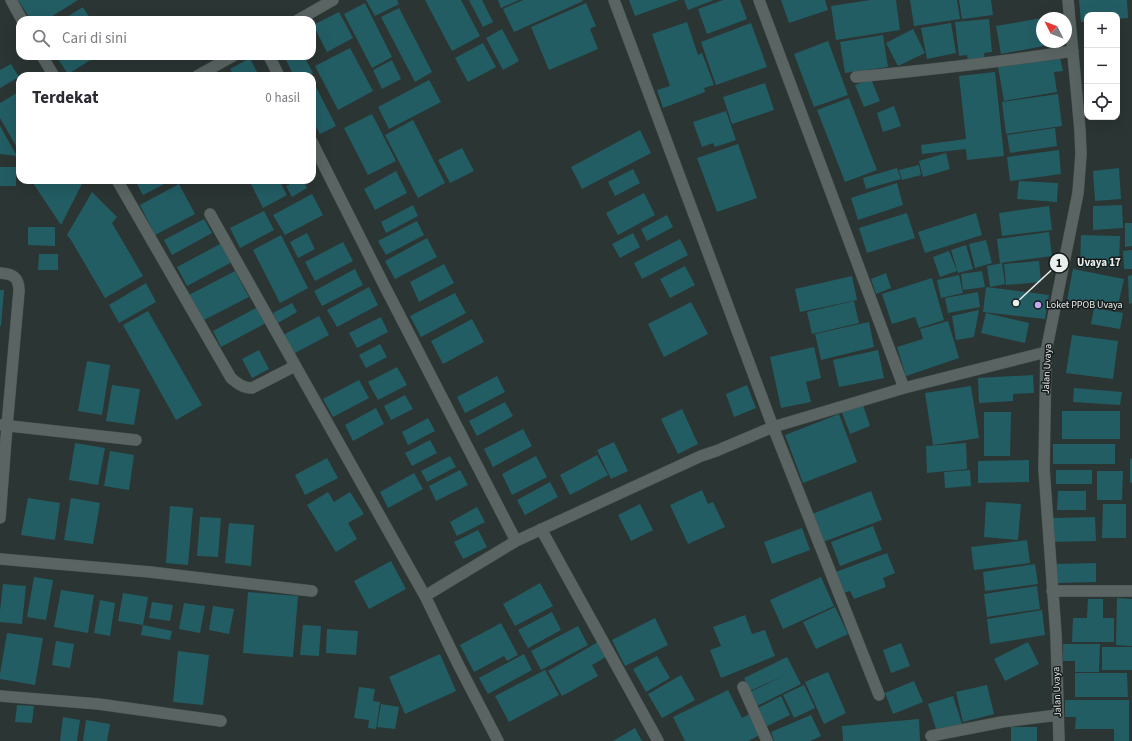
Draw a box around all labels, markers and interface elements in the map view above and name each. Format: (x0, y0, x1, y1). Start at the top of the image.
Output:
north arrow (1036, 12, 1072, 48)
map controls (1084, 12, 1120, 120)
button: + (1084, 12, 1120, 48)
search box (16, 16, 316, 60)
icon: search (30, 27, 52, 49)
text: Cari di sini (62, 28, 127, 49)
button: − (1084, 48, 1120, 84)
button: locate (1084, 84, 1120, 120)
text: Terdekat (32, 86, 98, 110)
text: 0 hasil (265, 89, 300, 107)
callout: Uvaya 17 (1049, 251, 1129, 274)
text: 1 (1056, 255, 1062, 272)
text: Uvaya 17 (1077, 255, 1121, 270)
place label: Loket PPOB Uvaya (1046, 298, 1122, 312)
marker: Loket PPOB Uvaya (1033, 300, 1043, 310)
street label: Jalan Uvaya (1039, 343, 1055, 395)
street label: Jalan Uvaya (1049, 667, 1065, 717)

